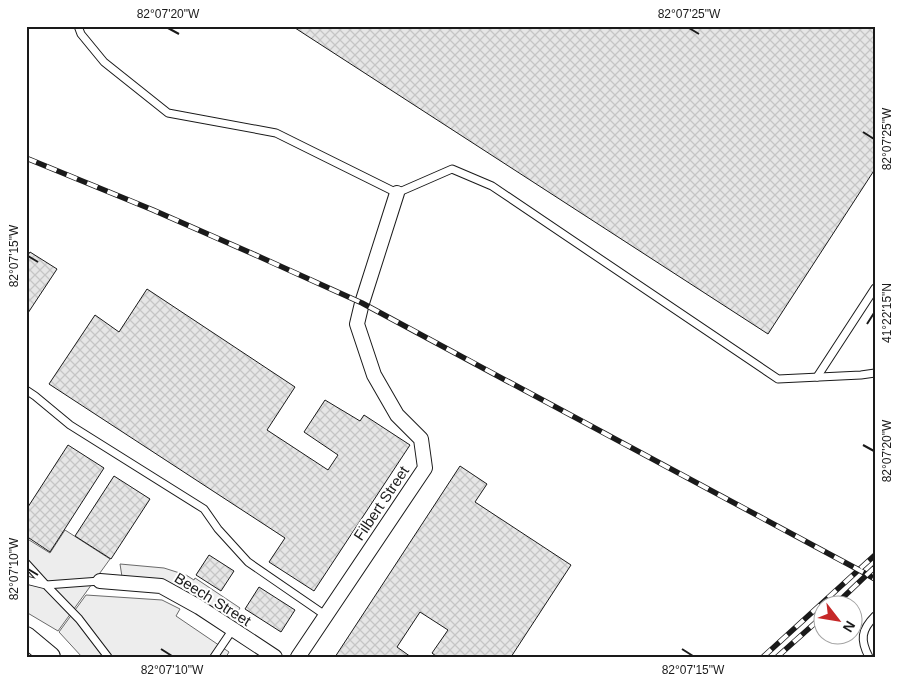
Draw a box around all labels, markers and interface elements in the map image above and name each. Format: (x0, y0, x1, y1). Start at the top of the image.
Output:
text: 82°07'20"W (137, 7, 200, 21)
text: 82°07'25"W (658, 7, 721, 21)
text: 82°07'25"W (880, 107, 894, 170)
text: 82°07'15"W (7, 224, 21, 287)
text: 41°22'15"N (880, 283, 894, 343)
text: 82°07'20"W (880, 419, 894, 482)
street label: Filbert Street (350, 462, 413, 543)
text: 82°07'10"W (7, 537, 21, 600)
street label: Beech Street (172, 569, 255, 630)
north arrow (814, 596, 864, 646)
text: N (840, 618, 859, 635)
text: 82°07'10"W (141, 663, 204, 677)
text: 82°07'15"W (662, 663, 725, 677)

